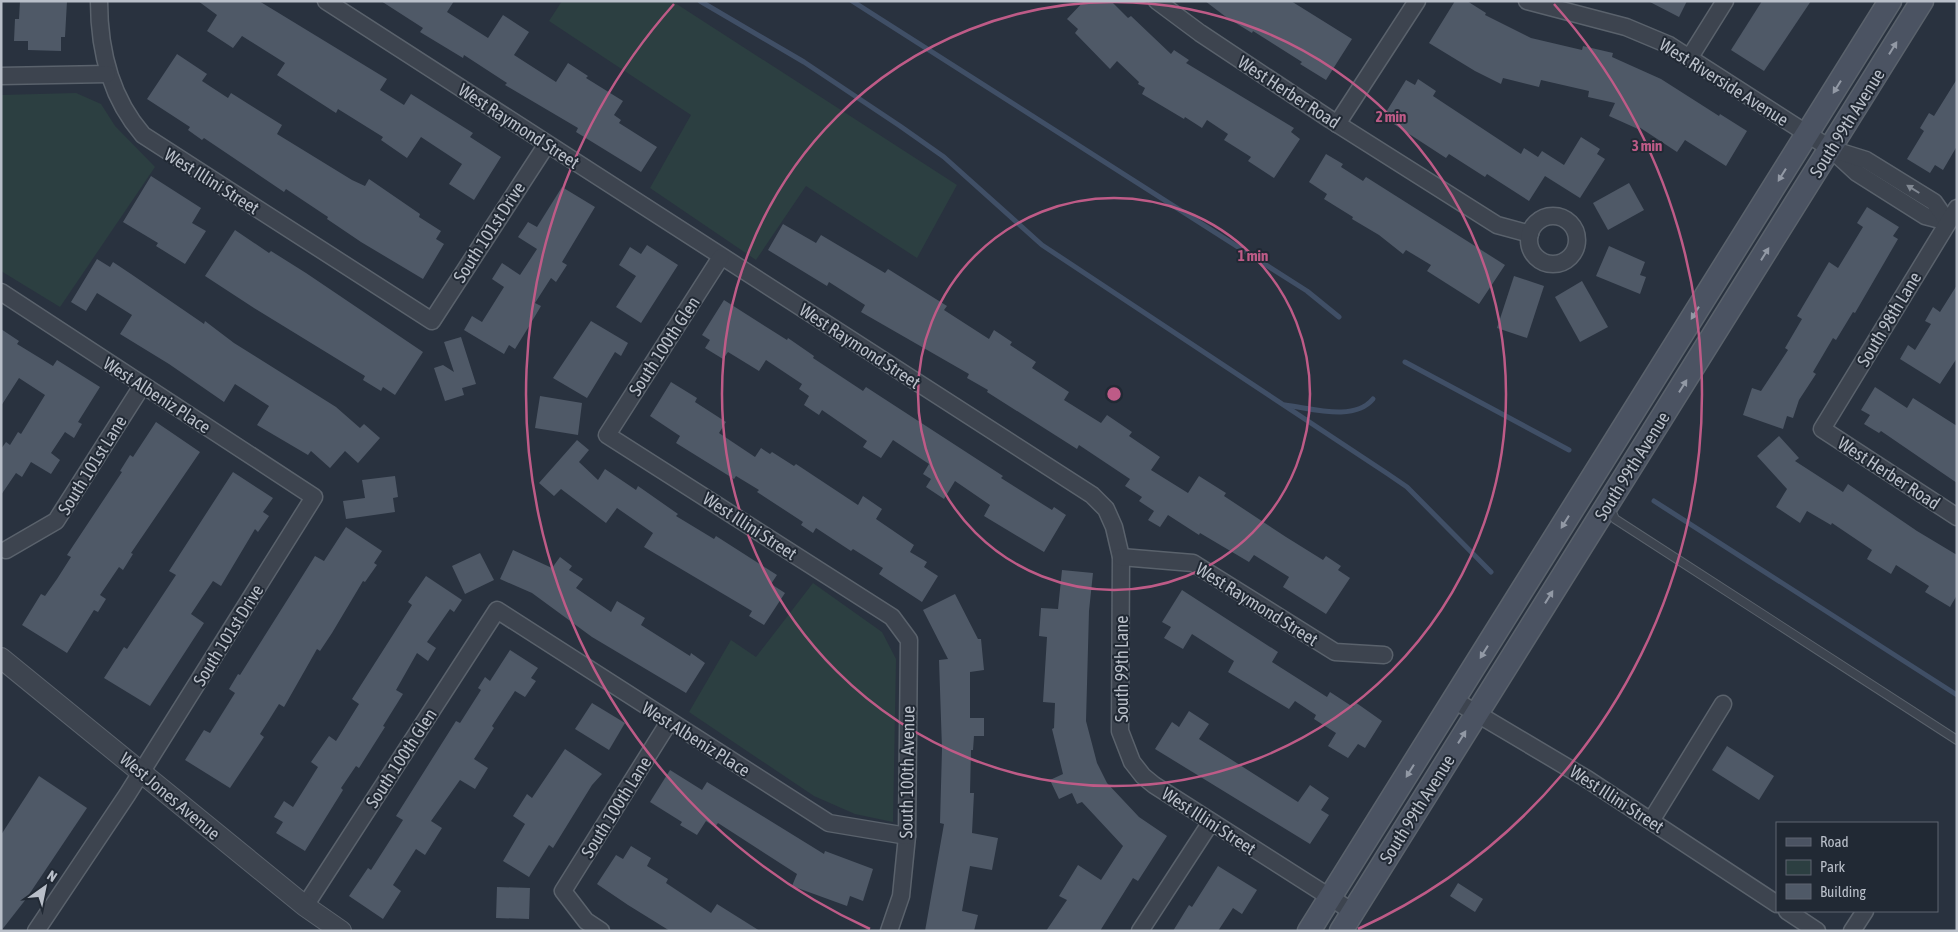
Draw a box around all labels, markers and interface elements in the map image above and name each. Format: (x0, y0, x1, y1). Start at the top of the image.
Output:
street label: West Riverside Avenue (1656, 34, 1792, 130)
one-way arrow (1889, 41, 1898, 55)
street label: West Herber Road (1234, 51, 1344, 133)
street label: South 99th Avenue (1805, 65, 1889, 181)
street label: West Raymond Street (455, 79, 583, 173)
one-way arrow (1832, 81, 1841, 94)
text: 2 min (1376, 108, 1406, 125)
text: 3 min (1632, 137, 1662, 154)
street label: West Illini Street (161, 144, 263, 218)
one-way arrow (1777, 169, 1786, 182)
street label: South 101st Drive (449, 178, 529, 286)
one-way arrow (1907, 184, 1920, 194)
text: 1 min (1238, 247, 1268, 264)
one-way arrow (1761, 248, 1770, 261)
street label: South 98th Lane (1853, 268, 1925, 370)
street label: South 100th Glen (624, 293, 704, 399)
street label: West Raymond Street (796, 299, 924, 393)
one-way arrow (1691, 307, 1700, 320)
street label: West Albeniz Place (99, 353, 215, 437)
one-way arrow (1678, 380, 1687, 393)
centre of rings (1105, 385, 1123, 403)
street label: South 99th Avenue (1590, 408, 1674, 524)
street label: South 101st Lane (53, 412, 131, 518)
street label: West Herber Road (1834, 432, 1944, 514)
street label: West Illini Street (699, 488, 801, 564)
one-way arrow (1561, 516, 1570, 529)
street label: West Raymond Street (1192, 558, 1322, 650)
street label: South 101st Drive (189, 580, 267, 690)
one-way arrow (1545, 590, 1554, 603)
street label: South 99th Lane (1111, 616, 1132, 722)
one-way arrow (1479, 645, 1489, 658)
street label: West Albeniz Place (638, 697, 754, 781)
street label: South 100th Glen (361, 705, 441, 811)
street label: South 100th Avenue (895, 705, 919, 839)
one-way arrow (1457, 731, 1467, 744)
street label: West Jones Avenue (116, 748, 224, 844)
street label: South 99th Avenue (1375, 751, 1459, 867)
street label: South 100th Lane (577, 753, 655, 861)
street label: West Illini Street (1566, 761, 1668, 837)
one-way arrow (1405, 764, 1414, 777)
street label: West Illini Street (1158, 783, 1260, 859)
legend (1776, 822, 1938, 912)
text: Road (1820, 833, 1849, 850)
text: Park (1820, 858, 1845, 875)
north arrow (20, 862, 70, 912)
text: N (44, 867, 60, 885)
text: Building (1820, 883, 1866, 900)

